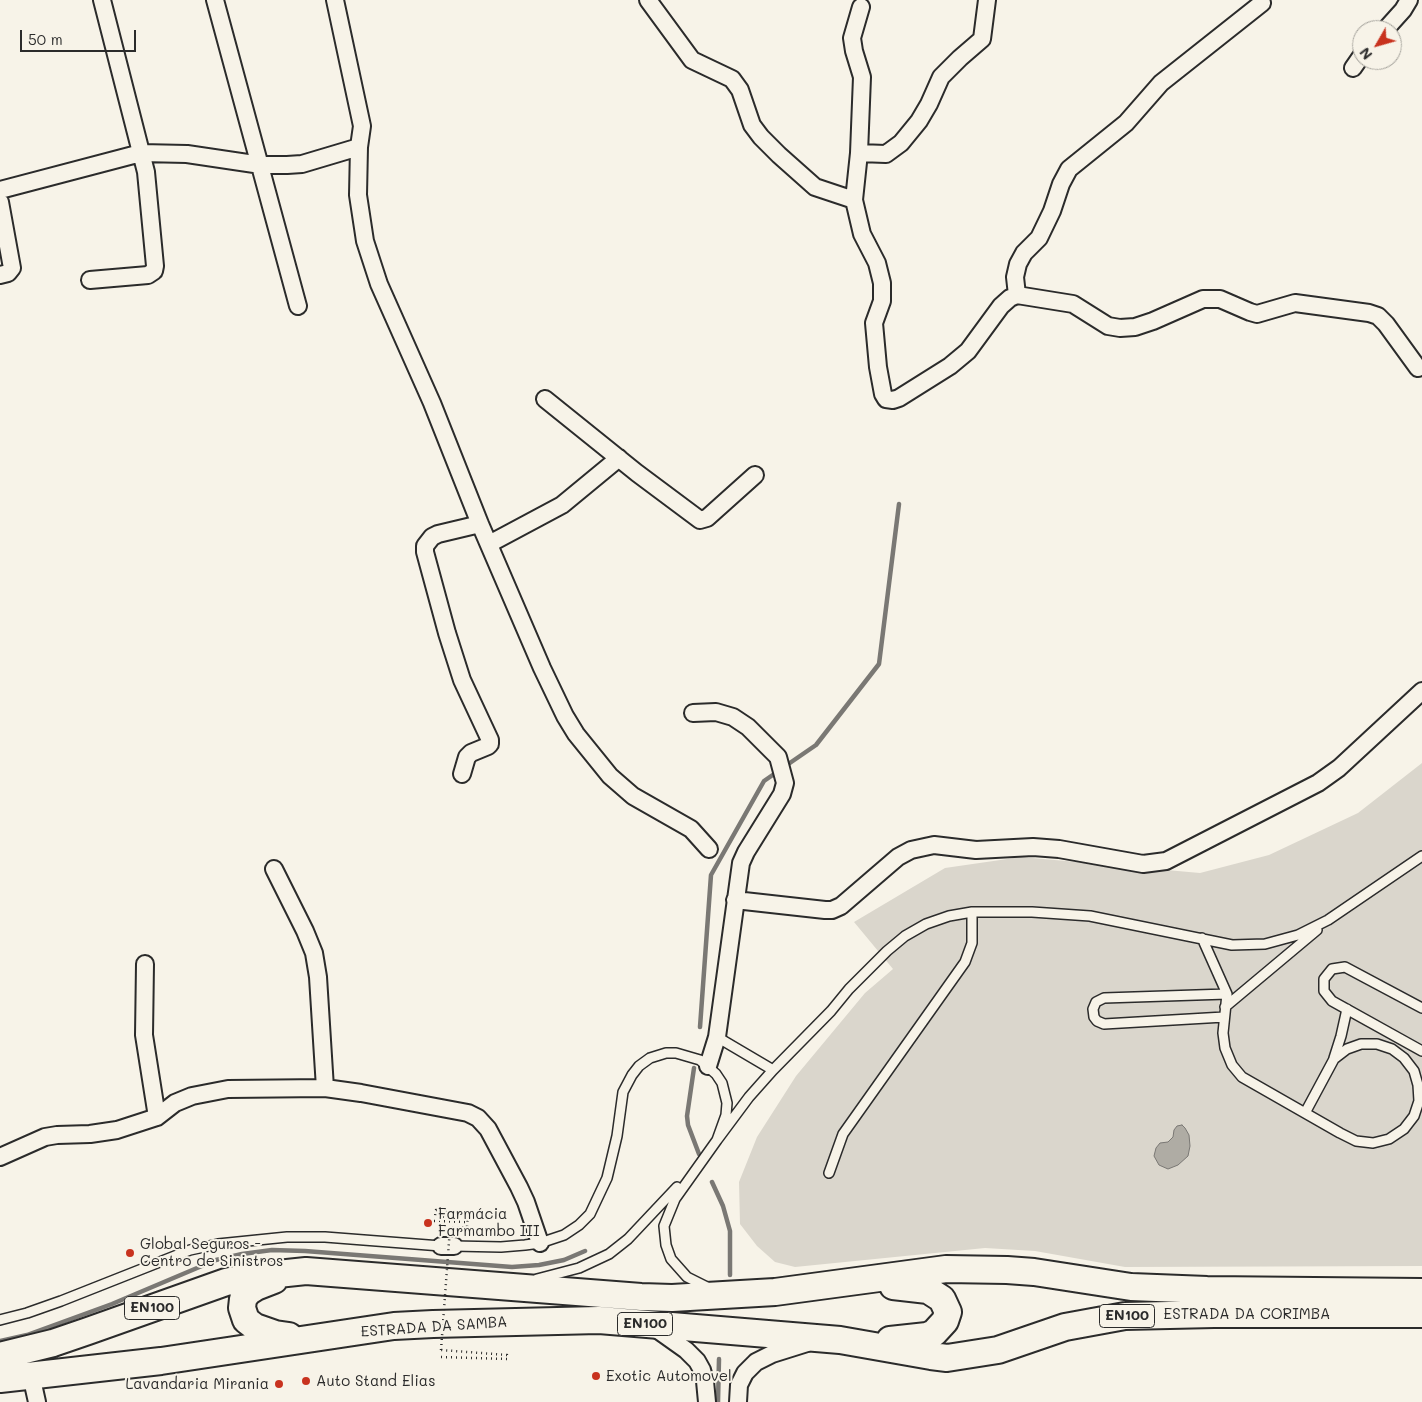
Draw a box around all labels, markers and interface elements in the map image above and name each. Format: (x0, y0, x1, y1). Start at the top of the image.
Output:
scale bar (22, 20, 139, 52)
north arrow (1352, 20, 1402, 70)
text: 50 m (28, 29, 63, 49)
text: N (1355, 44, 1376, 64)
place label: Farmácia Farmambo III (438, 1205, 539, 1240)
marker: Farmácia Farmambo III (422, 1217, 434, 1229)
place label: Global Seguros - Centro de Sinistros (140, 1235, 283, 1270)
marker: Global Seguros - Centro de Sinistros (124, 1247, 136, 1259)
road number: EN100 (124, 1296, 180, 1320)
road number: EN100 (1100, 1304, 1154, 1328)
street label: ESTRADA DA CORIMBA (1164, 1305, 1330, 1323)
road number: EN100 (618, 1312, 672, 1336)
street label: ESTRADA DA SAMBA (360, 1313, 508, 1341)
place label: Exotic Automovel (606, 1367, 732, 1385)
marker: Exotic Automovel (590, 1370, 602, 1382)
place label: Auto Stand Elias (316, 1372, 435, 1390)
place label: Lavandaria Mirania (125, 1375, 269, 1393)
marker: Auto Stand Elias (300, 1375, 312, 1387)
marker: Lavandaria Mirania (273, 1378, 285, 1390)

